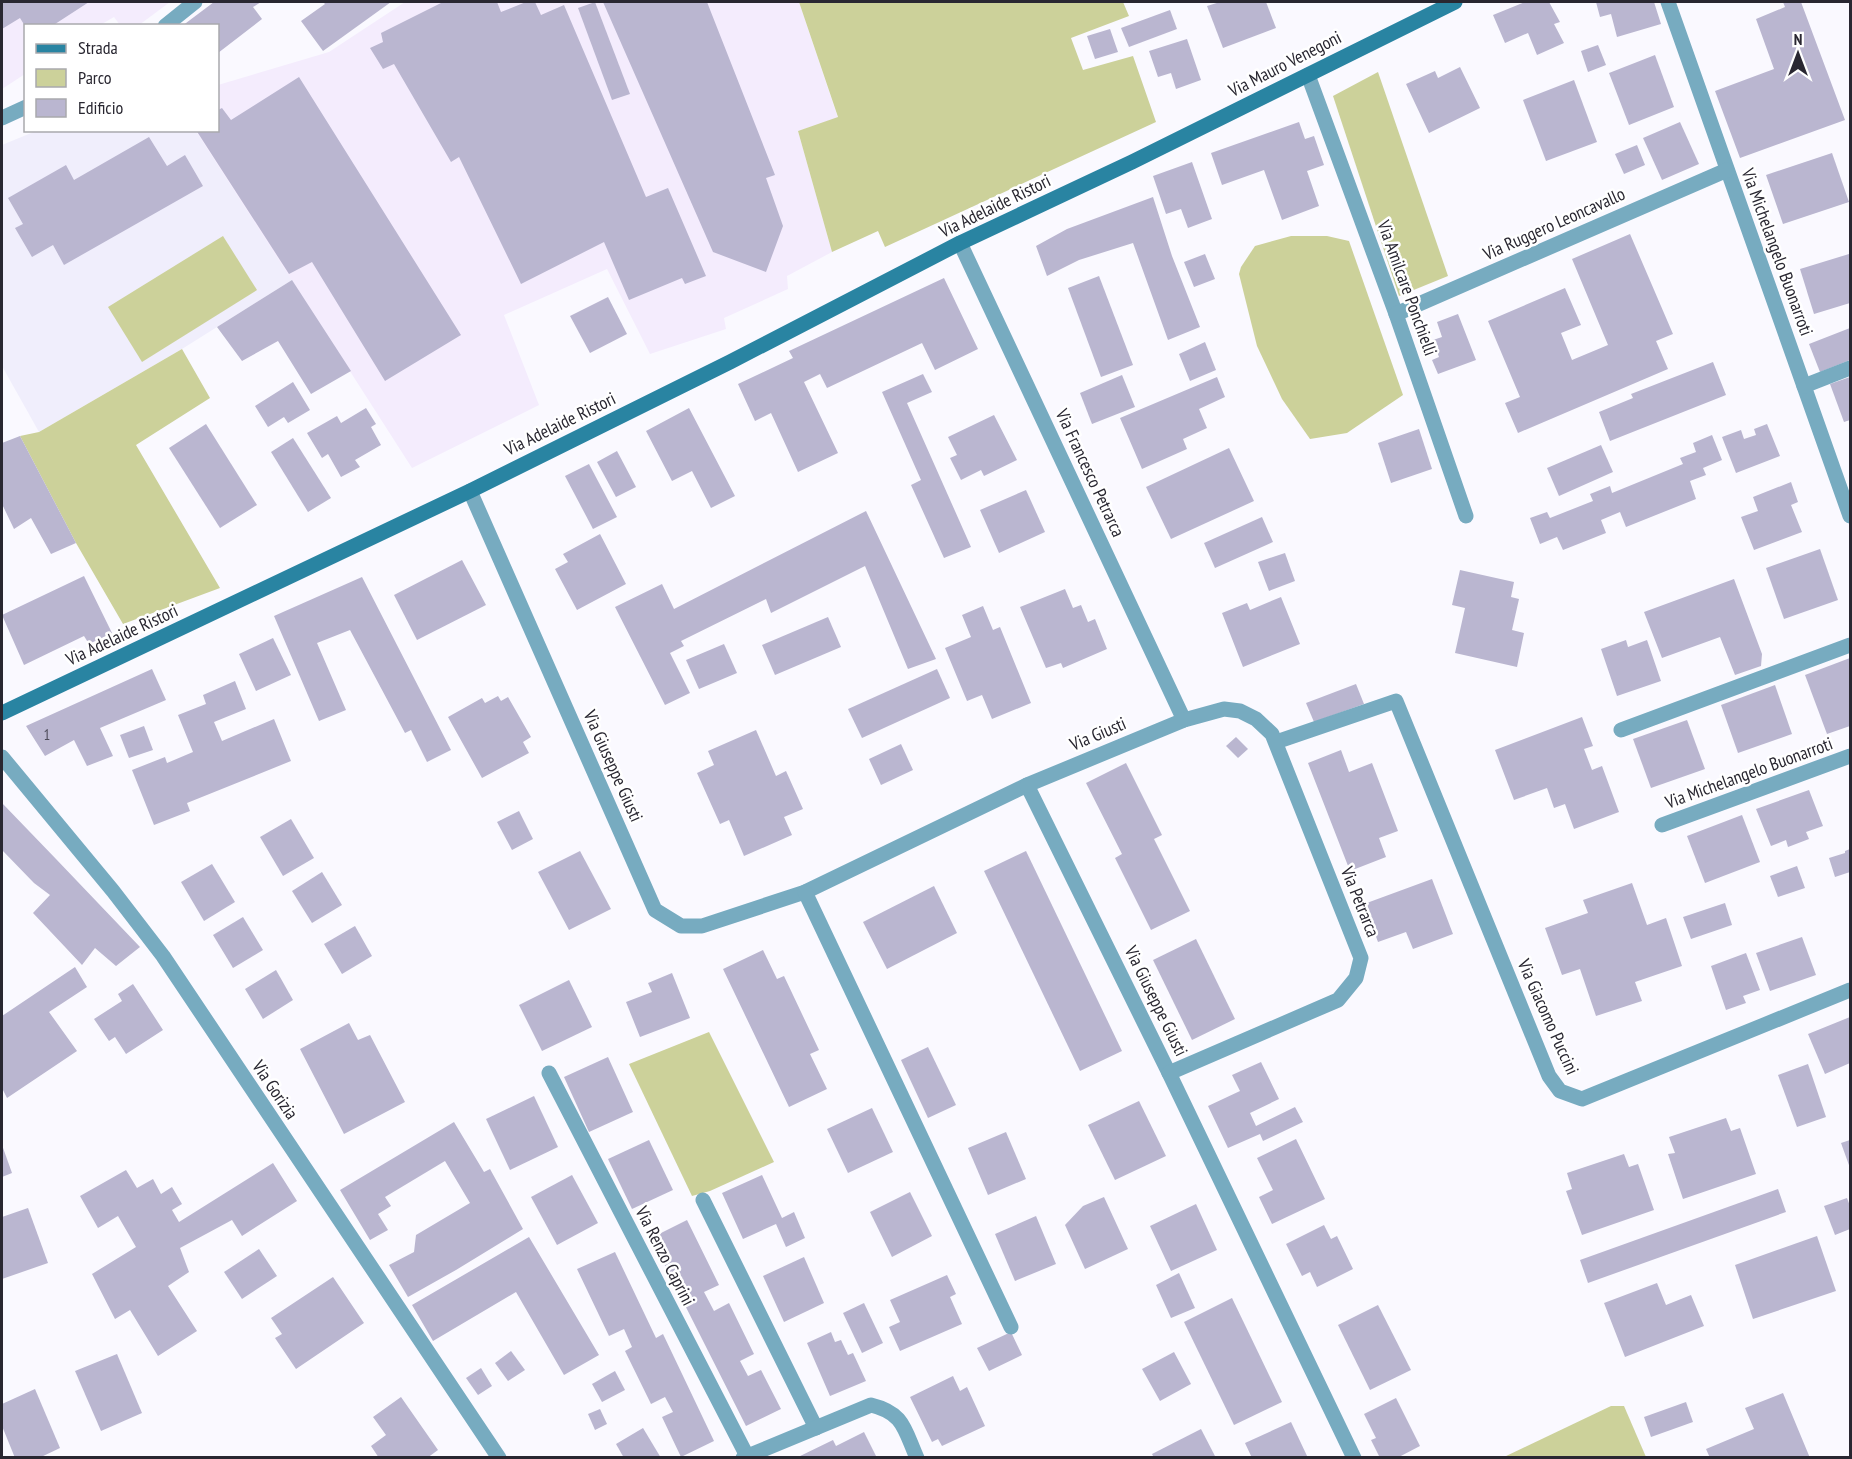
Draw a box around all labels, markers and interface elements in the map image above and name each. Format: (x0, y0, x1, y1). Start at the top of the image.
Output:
legend (24, 24, 219, 132)
north arrow (1768, 24, 1828, 84)
street label: Via Mauro Venegoni (1224, 25, 1345, 102)
text: N (1794, 29, 1802, 49)
text: Strada (78, 36, 118, 59)
text: Parco (78, 66, 112, 89)
text: Edificio (78, 96, 124, 119)
street label: Via Michelangelo Buonarroti (1736, 164, 1818, 339)
street label: Via Adelaide Ristori (935, 169, 1054, 243)
street label: Via Ruggero Leoncavallo (1478, 182, 1628, 266)
street label: Via Amilcare Ponchielli (1372, 216, 1443, 359)
street label: Via Adelaide Ristori (500, 387, 619, 461)
street label: Via Francesco Petrarca (1050, 404, 1130, 541)
street label: Via Adelaide Ristori (61, 599, 181, 671)
street label: Via Giuseppe Giusti (578, 705, 648, 825)
street label: Via Giusti (1065, 711, 1129, 756)
house number: 1 (44, 725, 50, 744)
street label: Via Michelangelo Buonarroti (1661, 732, 1836, 814)
street label: Via Petrarca (1336, 862, 1385, 940)
street label: Via Giuseppe Giusti (1119, 941, 1193, 1060)
street label: Via Giacomo Puccini (1512, 955, 1584, 1078)
street label: Via Gorizia (247, 1055, 303, 1124)
street label: Via Renzo Caprini (630, 1202, 700, 1309)

